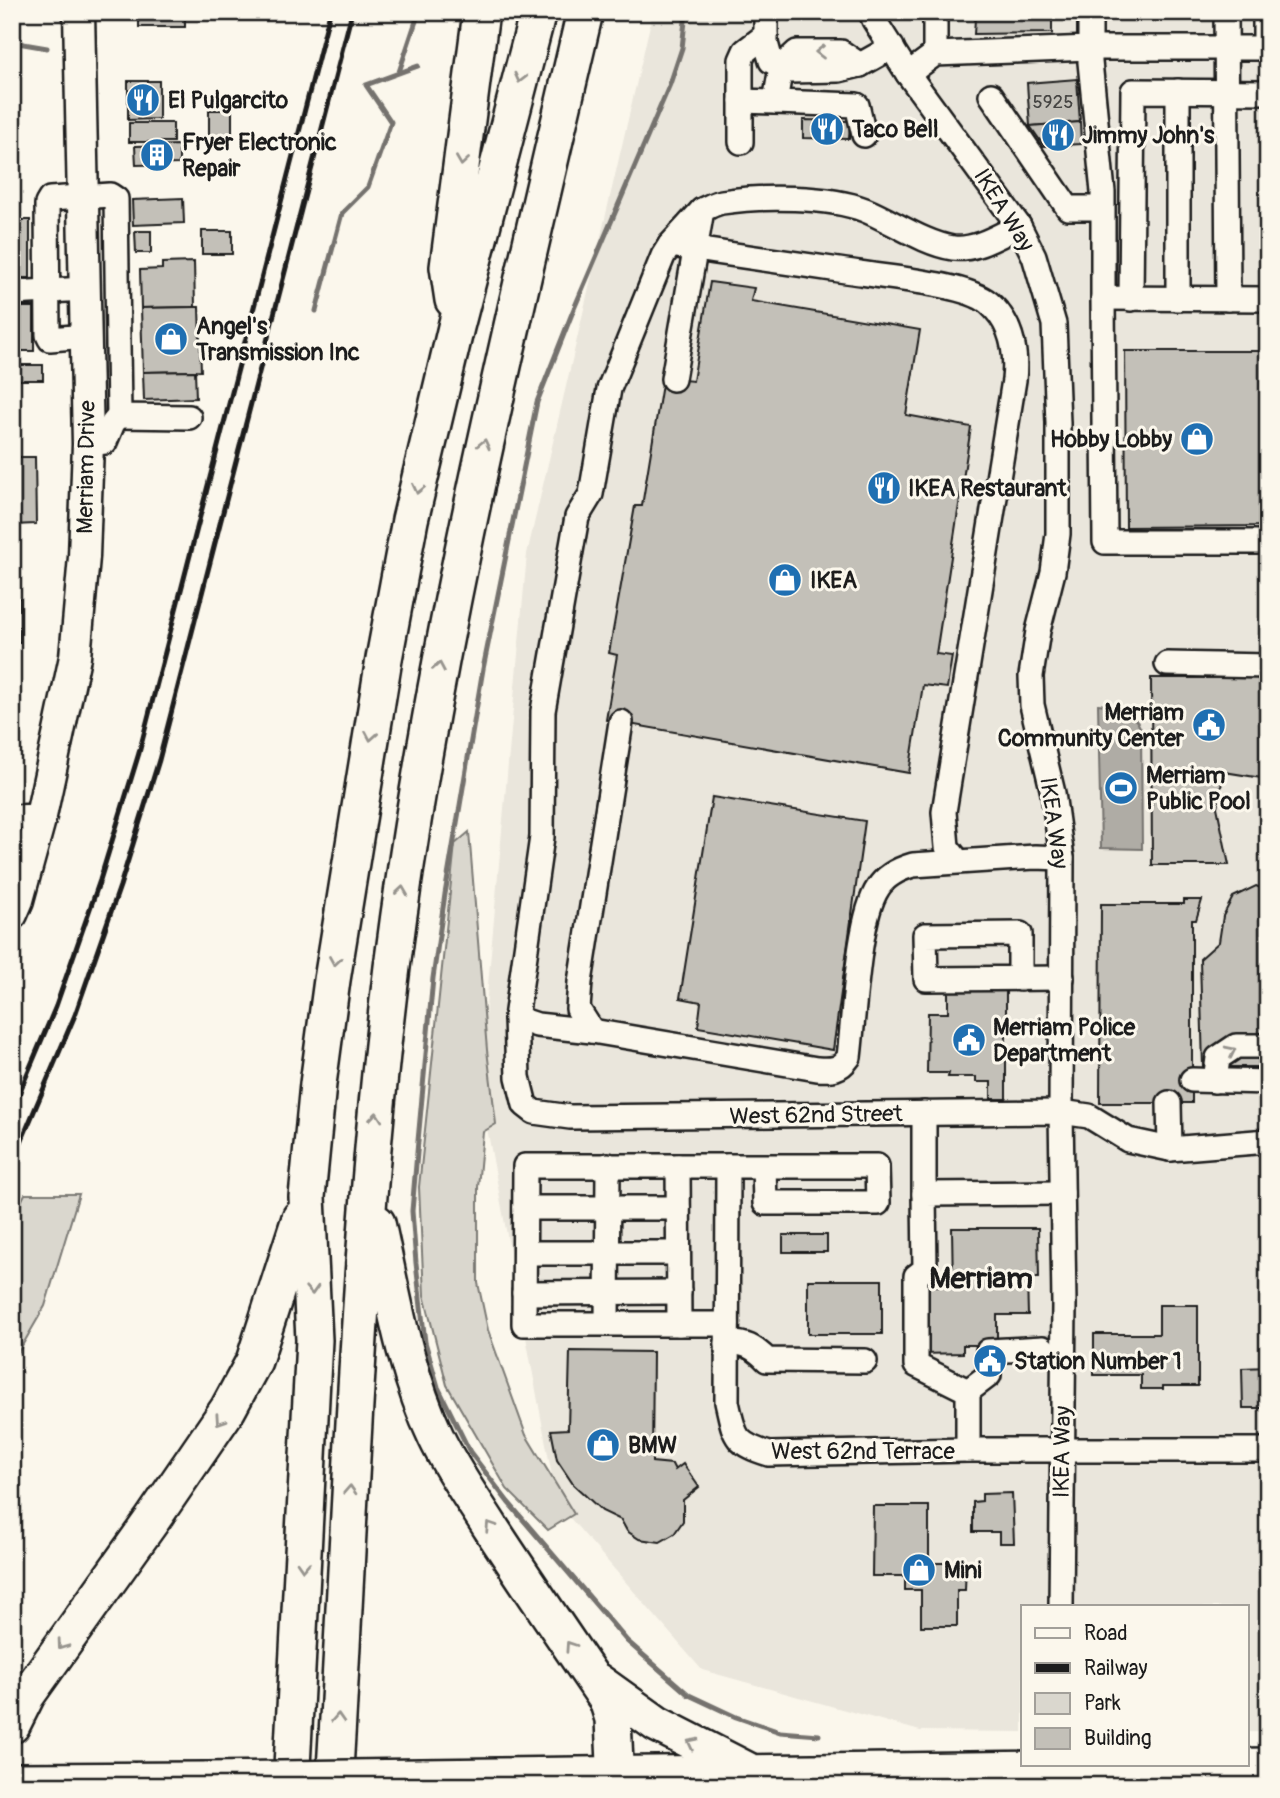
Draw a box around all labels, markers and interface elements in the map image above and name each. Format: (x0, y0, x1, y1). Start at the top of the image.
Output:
one-way arrow (814, 44, 825, 60)
one-way arrow (514, 72, 529, 84)
restaurant icon: El Pulgarcito (124, 81, 162, 119)
place label: El Pulgarcito (168, 86, 289, 115)
house number: 5925 (1032, 90, 1074, 114)
restaurant icon: Taco Bell (808, 110, 846, 148)
place label: Taco Bell (851, 115, 938, 144)
restaurant icon: Jimmy John's (1039, 116, 1077, 154)
place label: Jimmy John's (1082, 121, 1215, 150)
place label: Fryer Electronic Repair (182, 128, 337, 183)
building icon: Fryer Electronic Repair (138, 136, 176, 174)
one-way arrow (455, 155, 470, 167)
street label: IKEA Way (967, 163, 1041, 257)
place label: Angel's Transmission Inc (195, 312, 360, 367)
shop icon: Angel's Transmission Inc (152, 320, 190, 358)
street label: Merriam Drive (70, 399, 102, 534)
shop icon: Hobby Lobby (1178, 420, 1216, 458)
place label: Hobby Lobby (1050, 425, 1172, 454)
one-way arrow (476, 438, 491, 450)
restaurant icon: IKEA Restaurant (865, 469, 903, 507)
place label: IKEA Restaurant (908, 474, 1067, 503)
one-way arrow (412, 483, 426, 495)
shop icon: IKEA (766, 561, 804, 599)
place label: IKEA (810, 566, 857, 595)
one-way arrow (431, 661, 446, 673)
place label: Merriam Community Center (998, 698, 1185, 753)
public building icon: Merriam Community Center (1190, 706, 1228, 744)
one-way arrow (364, 730, 379, 742)
place label: Merriam Public Pool (1146, 761, 1251, 816)
sports icon: Merriam Public Pool (1102, 769, 1140, 807)
street label: IKEA Way (1033, 775, 1075, 871)
one-way arrow (395, 885, 410, 897)
one-way arrow (328, 955, 343, 967)
place label: Merriam Police Department (993, 1013, 1136, 1068)
public building icon: Merriam Police Department (950, 1021, 988, 1059)
one-way arrow (1224, 1045, 1236, 1059)
street label: West 62nd Street (729, 1099, 904, 1131)
one-way arrow (368, 1111, 383, 1122)
district label: Merriam (929, 1260, 1033, 1297)
one-way arrow (304, 1285, 319, 1296)
public building icon: Station Number 1 (971, 1342, 1009, 1380)
place label: Station Number 1 (1014, 1347, 1182, 1376)
street label: IKEA Way (1047, 1405, 1077, 1498)
one-way arrow (216, 1412, 228, 1425)
shop icon: BMW (584, 1426, 622, 1464)
place label: BMW (628, 1431, 677, 1460)
street label: West 62nd Terrace (771, 1437, 956, 1466)
one-way arrow (343, 1485, 358, 1496)
one-way arrow (485, 1520, 498, 1533)
shop icon: Mini (900, 1551, 938, 1589)
place label: Mini (944, 1556, 982, 1585)
one-way arrow (295, 1561, 310, 1572)
legend (1021, 1605, 1248, 1766)
text: Road (1084, 1620, 1128, 1647)
one-way arrow (58, 1637, 71, 1650)
one-way arrow (566, 1641, 578, 1654)
text: Railway (1084, 1655, 1148, 1682)
text: Park (1084, 1690, 1121, 1717)
one-way arrow (330, 1712, 345, 1723)
text: Building (1084, 1725, 1151, 1752)
one-way arrow (687, 1737, 699, 1751)

